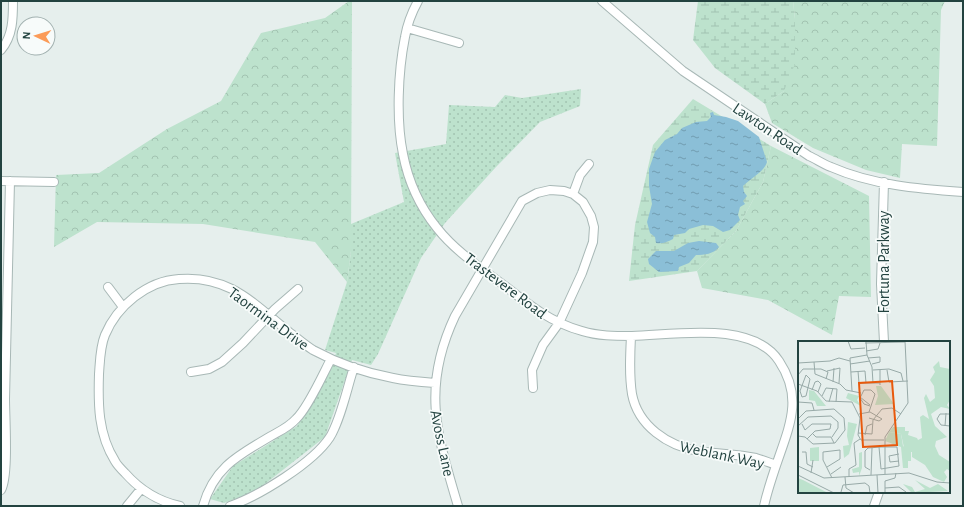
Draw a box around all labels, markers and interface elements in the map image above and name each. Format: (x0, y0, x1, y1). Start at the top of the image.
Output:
north arrow (16, 16, 56, 56)
text: N (21, 31, 32, 40)
street label: Lawton Road (730, 100, 805, 158)
street label: Fortuna Parkway (876, 210, 893, 313)
street label: Trastevere Road (461, 250, 549, 322)
street label: Taormina Drive (225, 284, 312, 353)
inset map (798, 341, 950, 493)
street label: Avoss Lane (427, 409, 457, 478)
street label: Weblank Way (678, 438, 766, 473)

